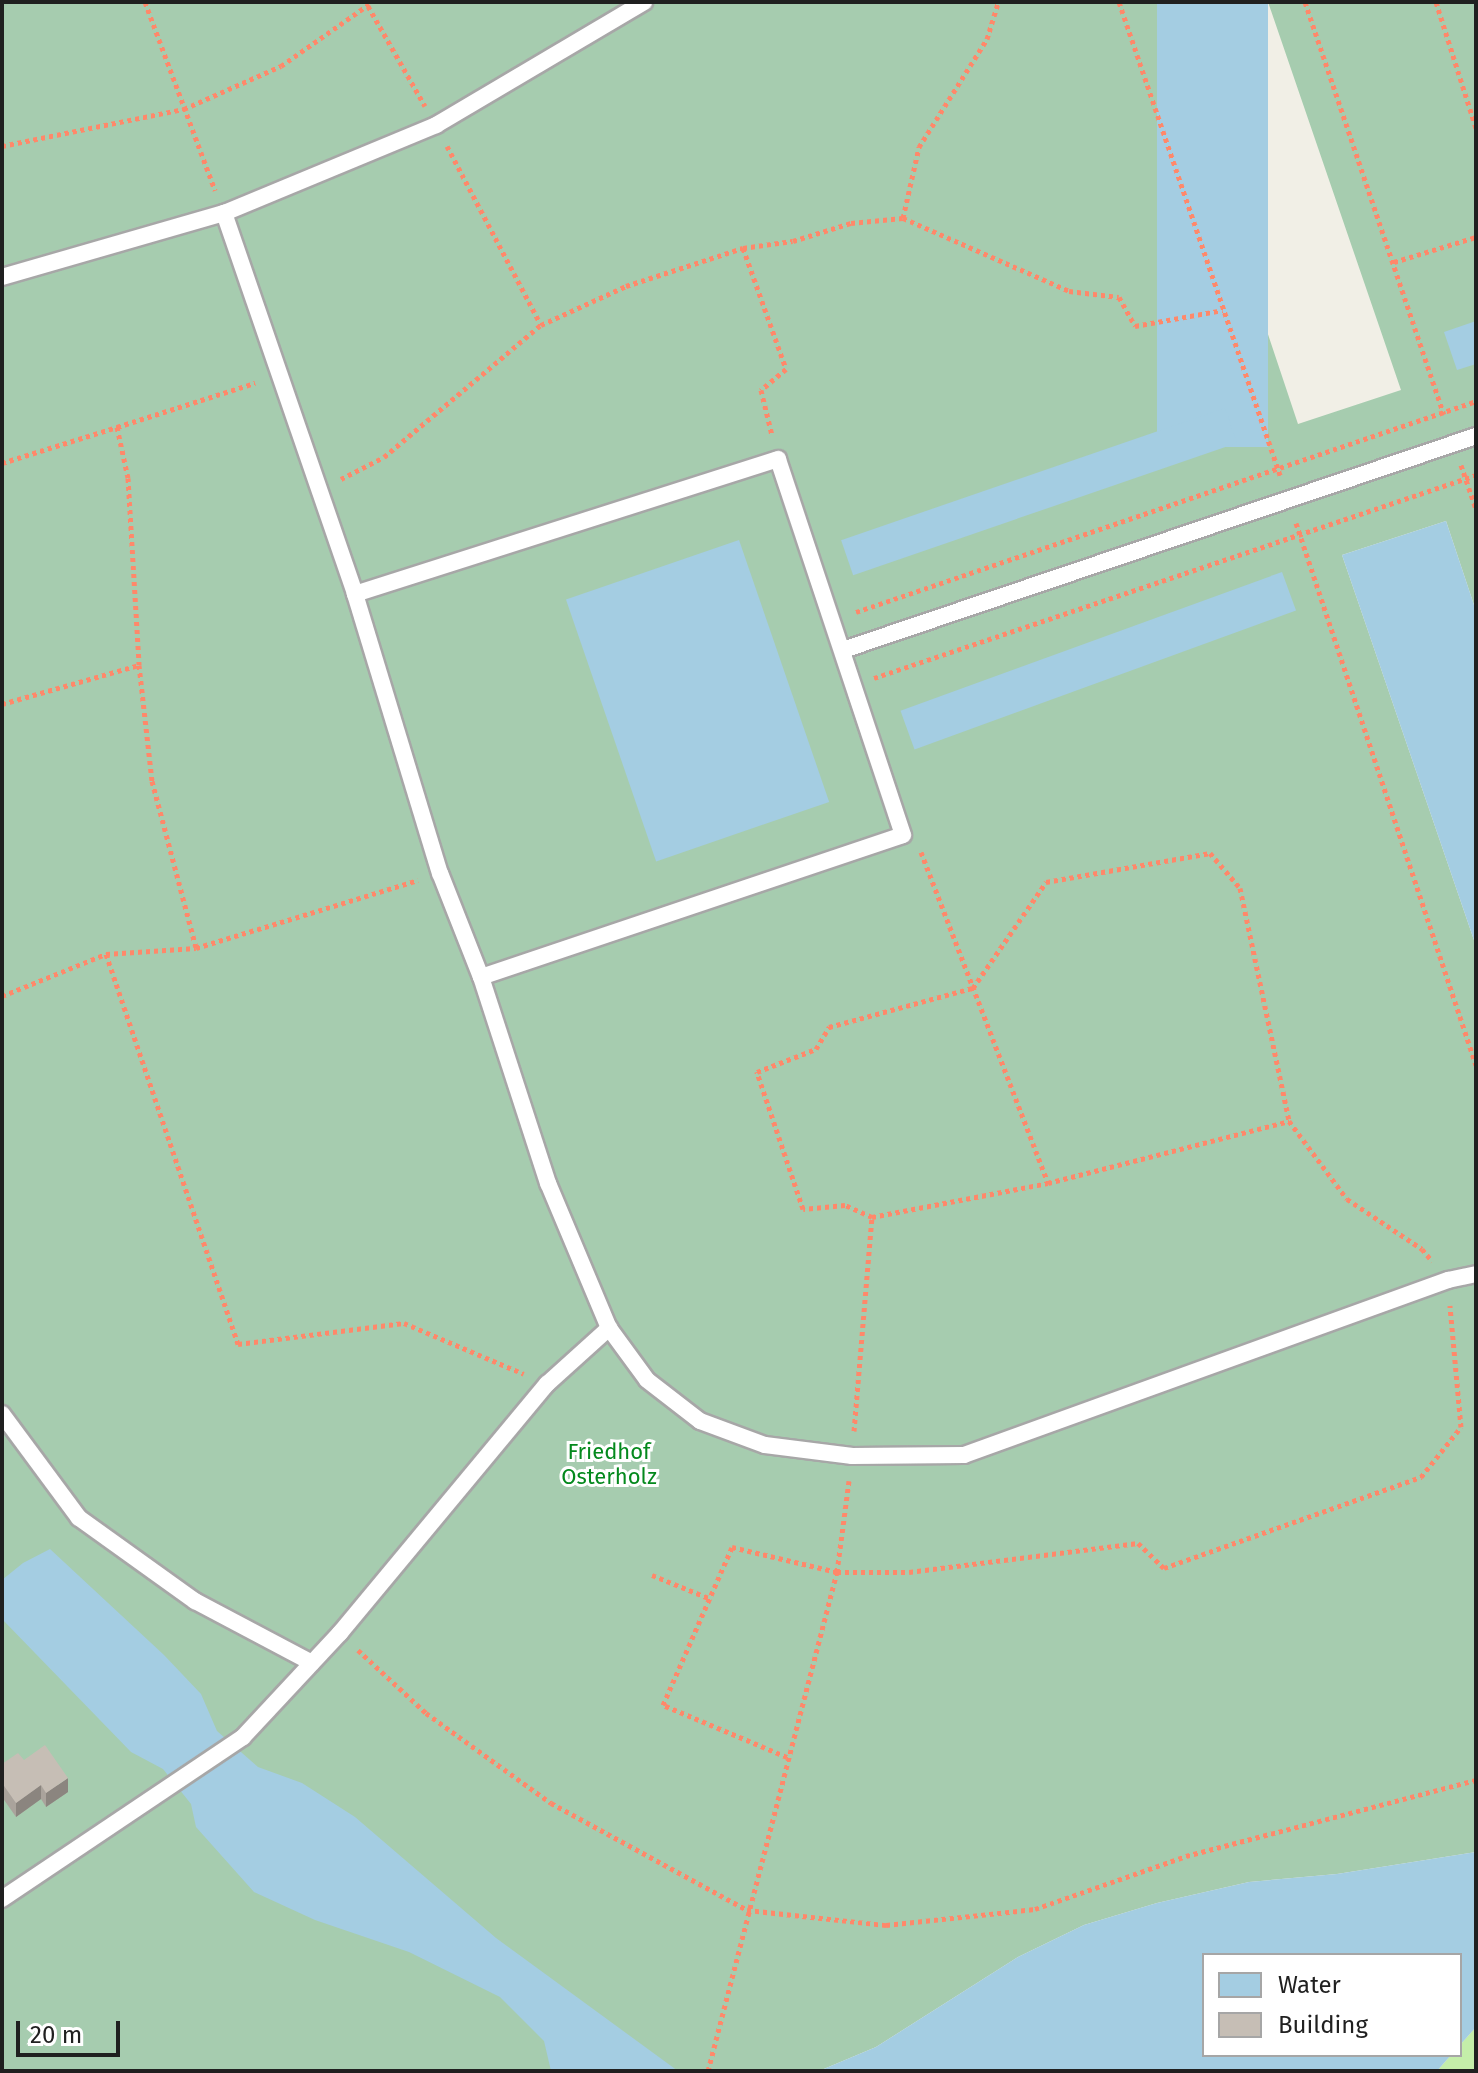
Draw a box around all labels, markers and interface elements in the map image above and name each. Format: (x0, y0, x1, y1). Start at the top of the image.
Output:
park label: Friedhof Osterholz (561, 1438, 657, 1490)
legend (1202, 1953, 1462, 2057)
text: Water (1278, 1971, 1341, 1999)
scale bar (20, 2005, 124, 2055)
text: Building (1278, 2011, 1368, 2039)
text: 20 m (30, 2021, 82, 2049)

